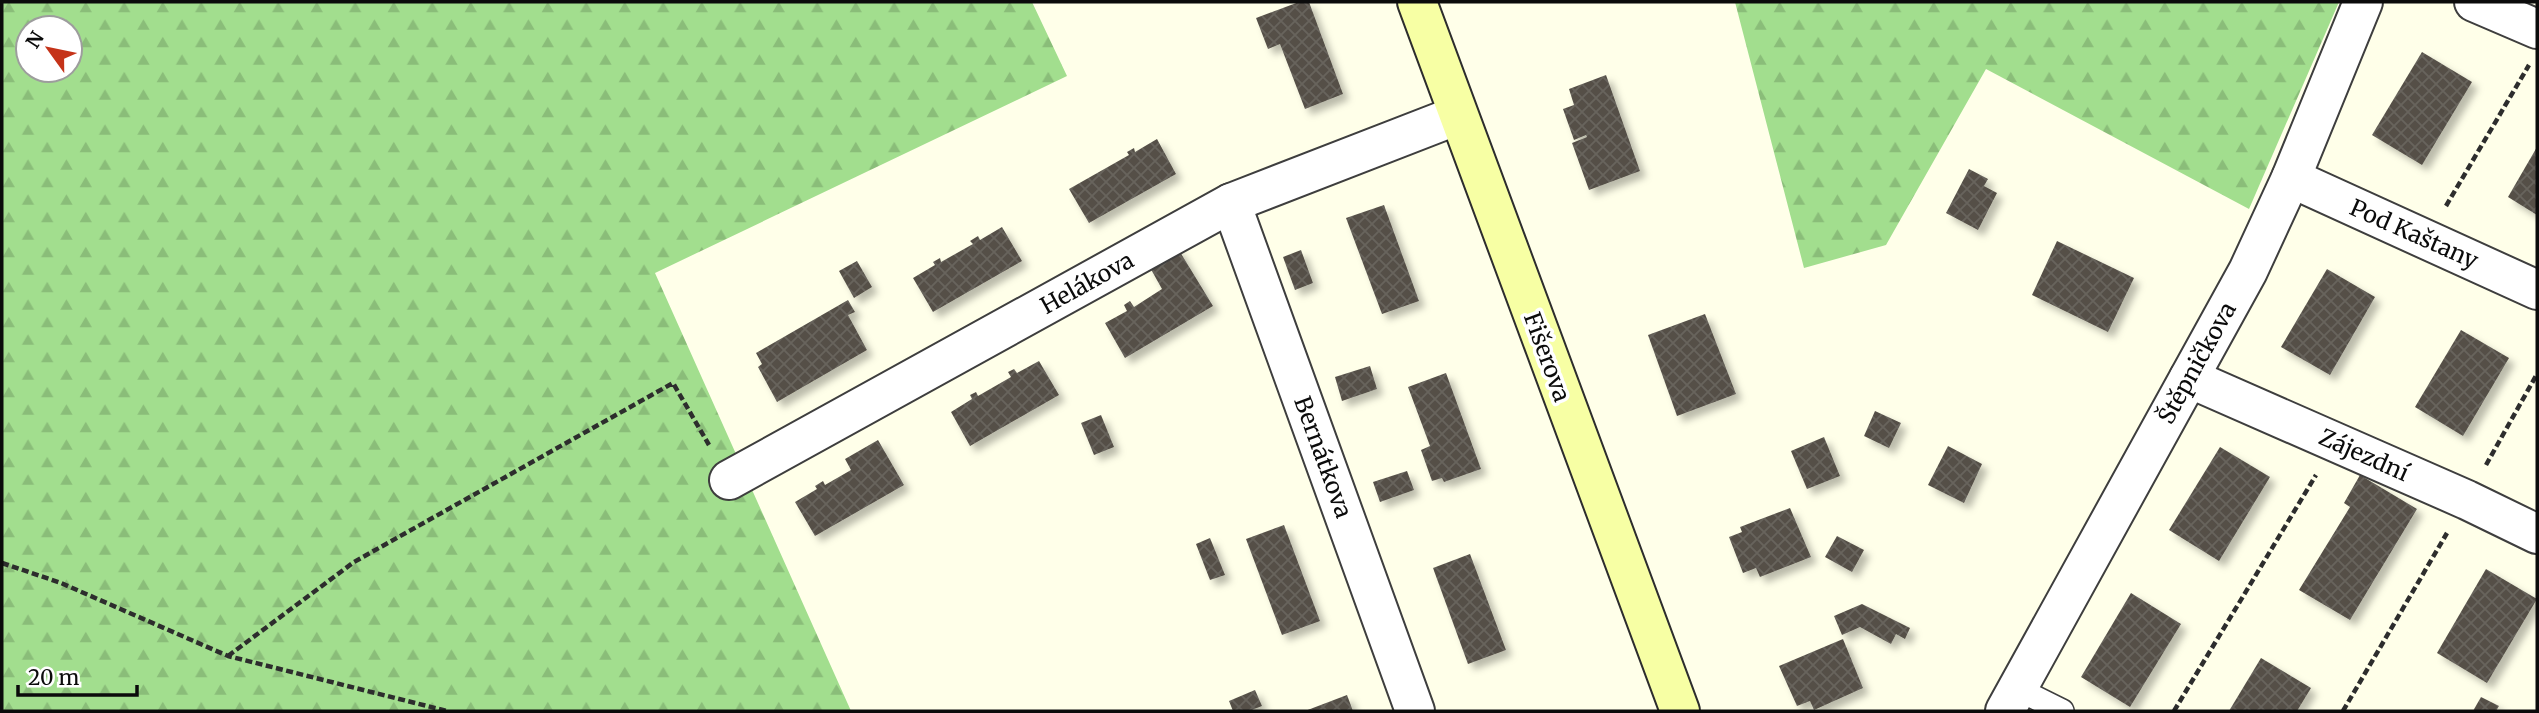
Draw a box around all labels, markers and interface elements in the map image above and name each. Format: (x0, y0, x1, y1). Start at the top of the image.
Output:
north arrow (14, 14, 84, 84)
text: N (21, 27, 49, 53)
street label: Pod Kaštany (2346, 192, 2483, 275)
street label: Helákova (1035, 245, 1138, 320)
street label: Štěpničkova (2151, 297, 2242, 429)
street label: Fišerova (1518, 308, 1577, 405)
street label: Bernátkova (1288, 392, 1359, 522)
street label: Zájezdní (2315, 422, 2414, 487)
scale bar (18, 654, 136, 698)
text: 20 m (28, 664, 80, 691)

